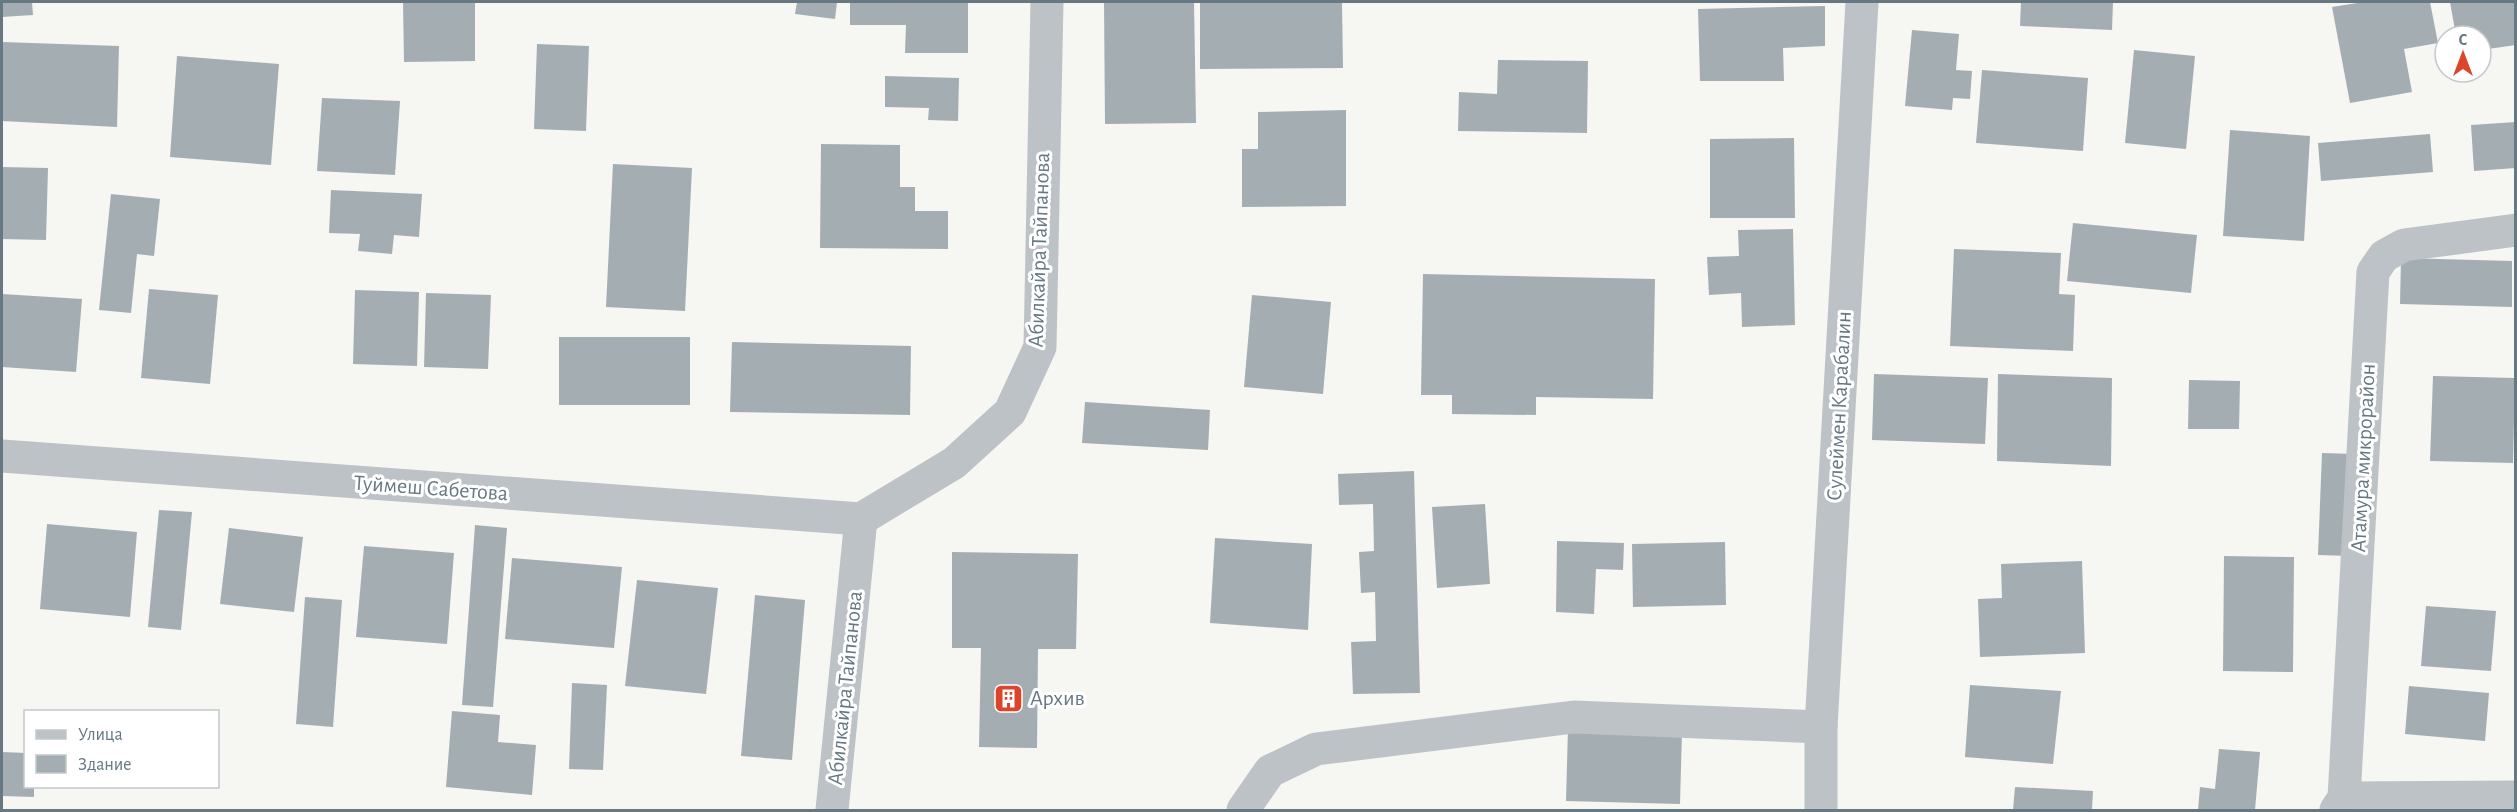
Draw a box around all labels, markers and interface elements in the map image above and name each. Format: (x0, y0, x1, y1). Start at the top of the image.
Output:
north arrow (2433, 24, 2493, 84)
text: С (2459, 32, 2468, 48)
street label: Абилкайра Тайпанова (1025, 152, 1053, 348)
street label: Сулеймен Карабалин (1823, 311, 1855, 501)
street label: Атамура микрорайон (2347, 363, 2379, 553)
street label: Туймеш Сабетова (353, 472, 509, 504)
street label: Абилкайра Тайпанова (824, 590, 866, 786)
building icon: Архив (993, 682, 1025, 714)
place label: Архив (1030, 687, 1085, 709)
legend (24, 710, 219, 788)
text: Улица (78, 726, 123, 744)
text: Здание (78, 756, 132, 774)

